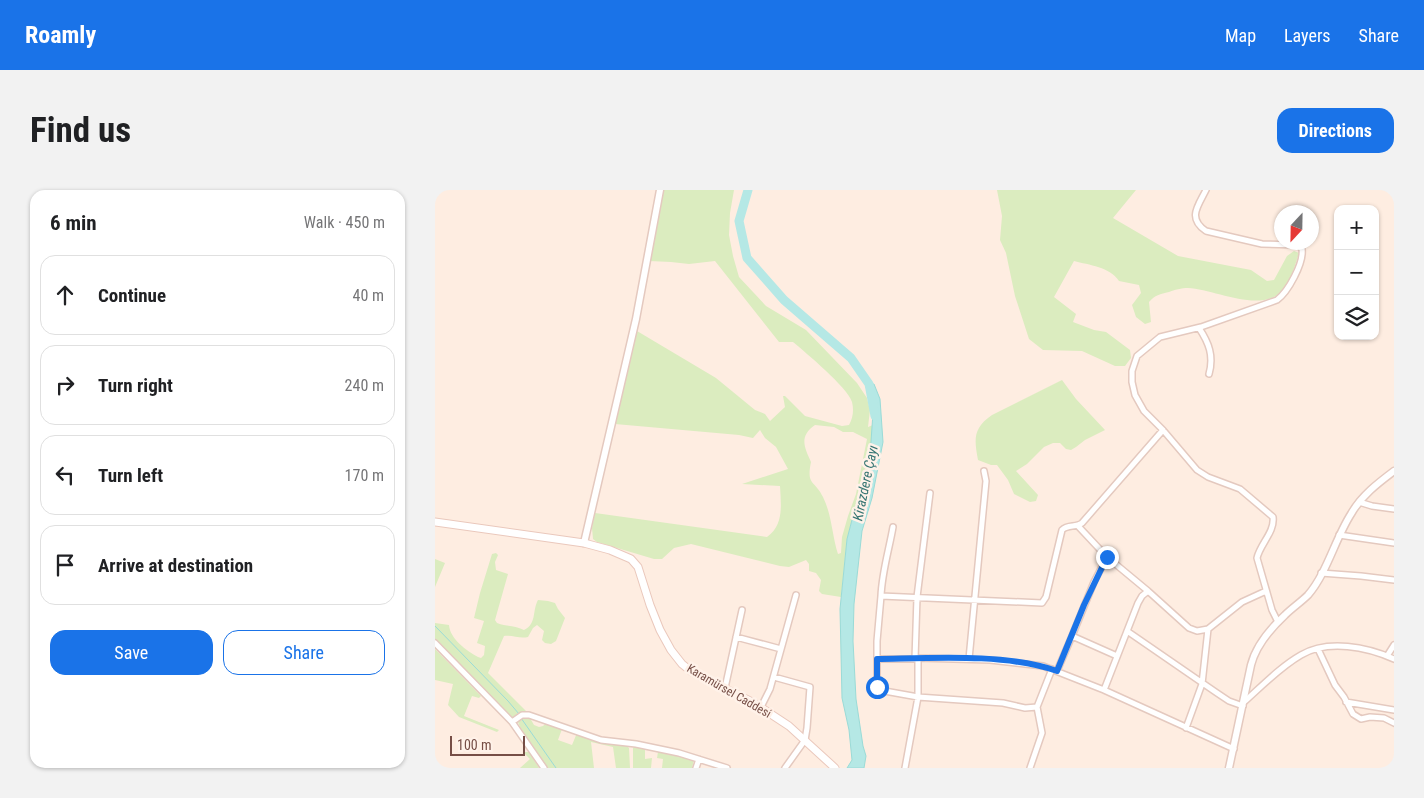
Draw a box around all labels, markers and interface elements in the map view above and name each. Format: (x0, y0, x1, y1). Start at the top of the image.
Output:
text: Roamly (25, 21, 96, 49)
text: Map (1225, 25, 1256, 46)
text: Layers (1284, 25, 1331, 46)
text: Share (1359, 25, 1399, 46)
button: Directions (1277, 108, 1394, 153)
text: Find us (30, 110, 131, 151)
north arrow (1274, 205, 1319, 250)
map controls (1334, 205, 1379, 340)
button: + (1334, 205, 1379, 250)
text: 6 min (50, 211, 97, 235)
text: Walk · 450 m (304, 213, 385, 232)
button: − (1334, 250, 1379, 295)
icon: ahead (51, 281, 79, 309)
text: Continue (98, 284, 166, 307)
text: 40 m (352, 286, 384, 305)
button: layers (1334, 295, 1379, 340)
icon: right (51, 371, 79, 399)
text: Turn right (98, 374, 173, 397)
text: 240 m (345, 376, 384, 395)
water label: Kirazdere Çayı (849, 444, 881, 522)
icon: left (51, 461, 79, 489)
text: Turn left (98, 464, 163, 487)
text: 170 m (345, 466, 384, 485)
route end (1096, 546, 1119, 569)
icon: arrive (51, 551, 79, 579)
text: Arrive at destination (98, 554, 253, 577)
button: Save (50, 630, 213, 675)
button: Share (223, 630, 385, 675)
street label: Karamürsel Caddesi (684, 661, 774, 721)
route start (866, 676, 889, 699)
scale bar (450, 733, 525, 756)
text: 100 m (457, 737, 492, 753)

